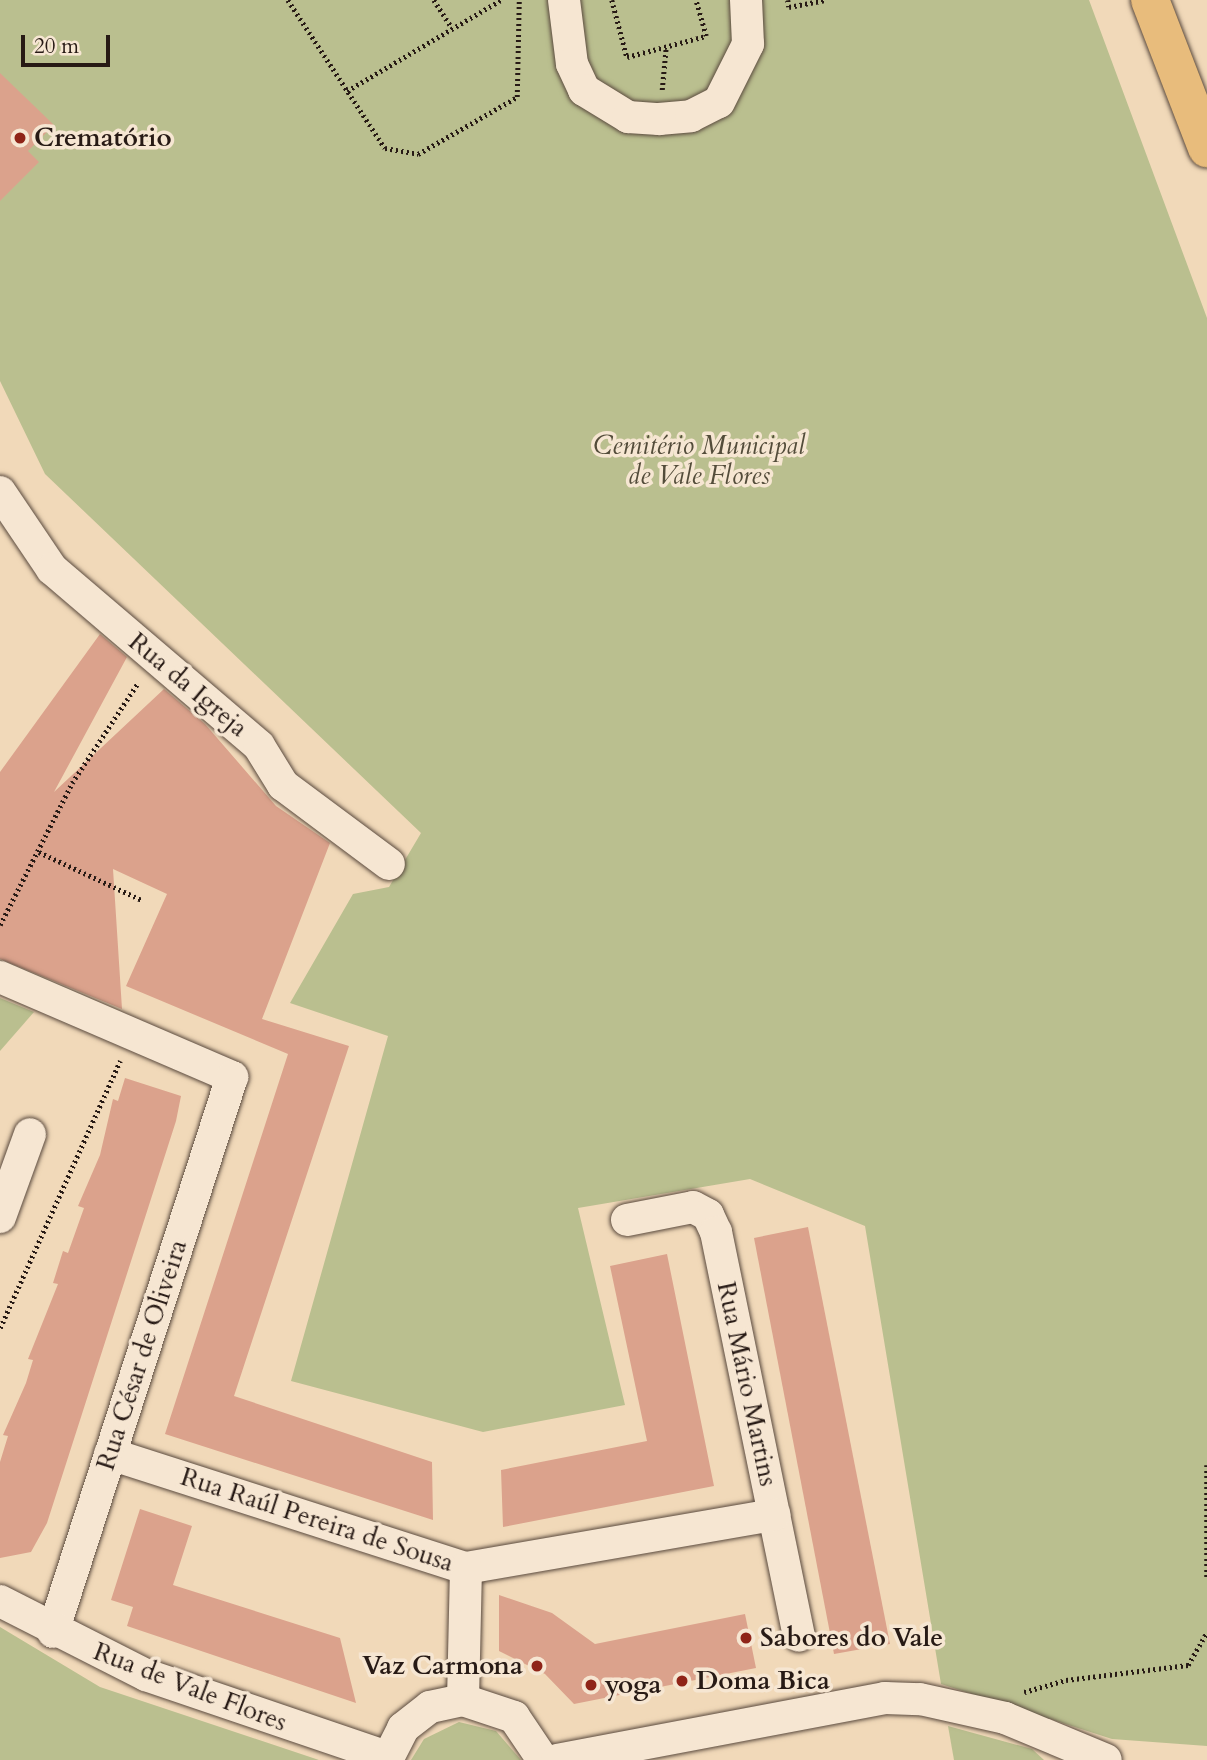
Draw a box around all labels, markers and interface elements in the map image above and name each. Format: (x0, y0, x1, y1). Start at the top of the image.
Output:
scale bar (24, 21, 114, 65)
text: 20 m (34, 32, 79, 61)
place label: Crematório (34, 122, 172, 154)
marker: Crematório (12, 130, 28, 146)
park label: Cemitério Municipal de Vale Flores (593, 430, 805, 492)
street label: Rua da Igreja (122, 626, 254, 744)
street label: Rua César de Oliveira (90, 1236, 194, 1474)
street label: Rua Mário Martins (710, 1279, 784, 1489)
street label: Rua Raúl Pereira de Sousa (177, 1461, 457, 1579)
place label: Sabores do Vale (760, 1622, 943, 1654)
marker: Sabores do Vale (738, 1630, 754, 1646)
street label: Rua de Vale Flores (89, 1636, 291, 1738)
place label: Vaz Carmona (362, 1650, 523, 1682)
marker: Vaz Carmona (529, 1658, 545, 1674)
place label: Doma Bica (696, 1665, 830, 1697)
place label: yoga (605, 1669, 661, 1701)
marker: Doma Bica (674, 1673, 690, 1689)
marker: yoga (583, 1677, 599, 1693)

